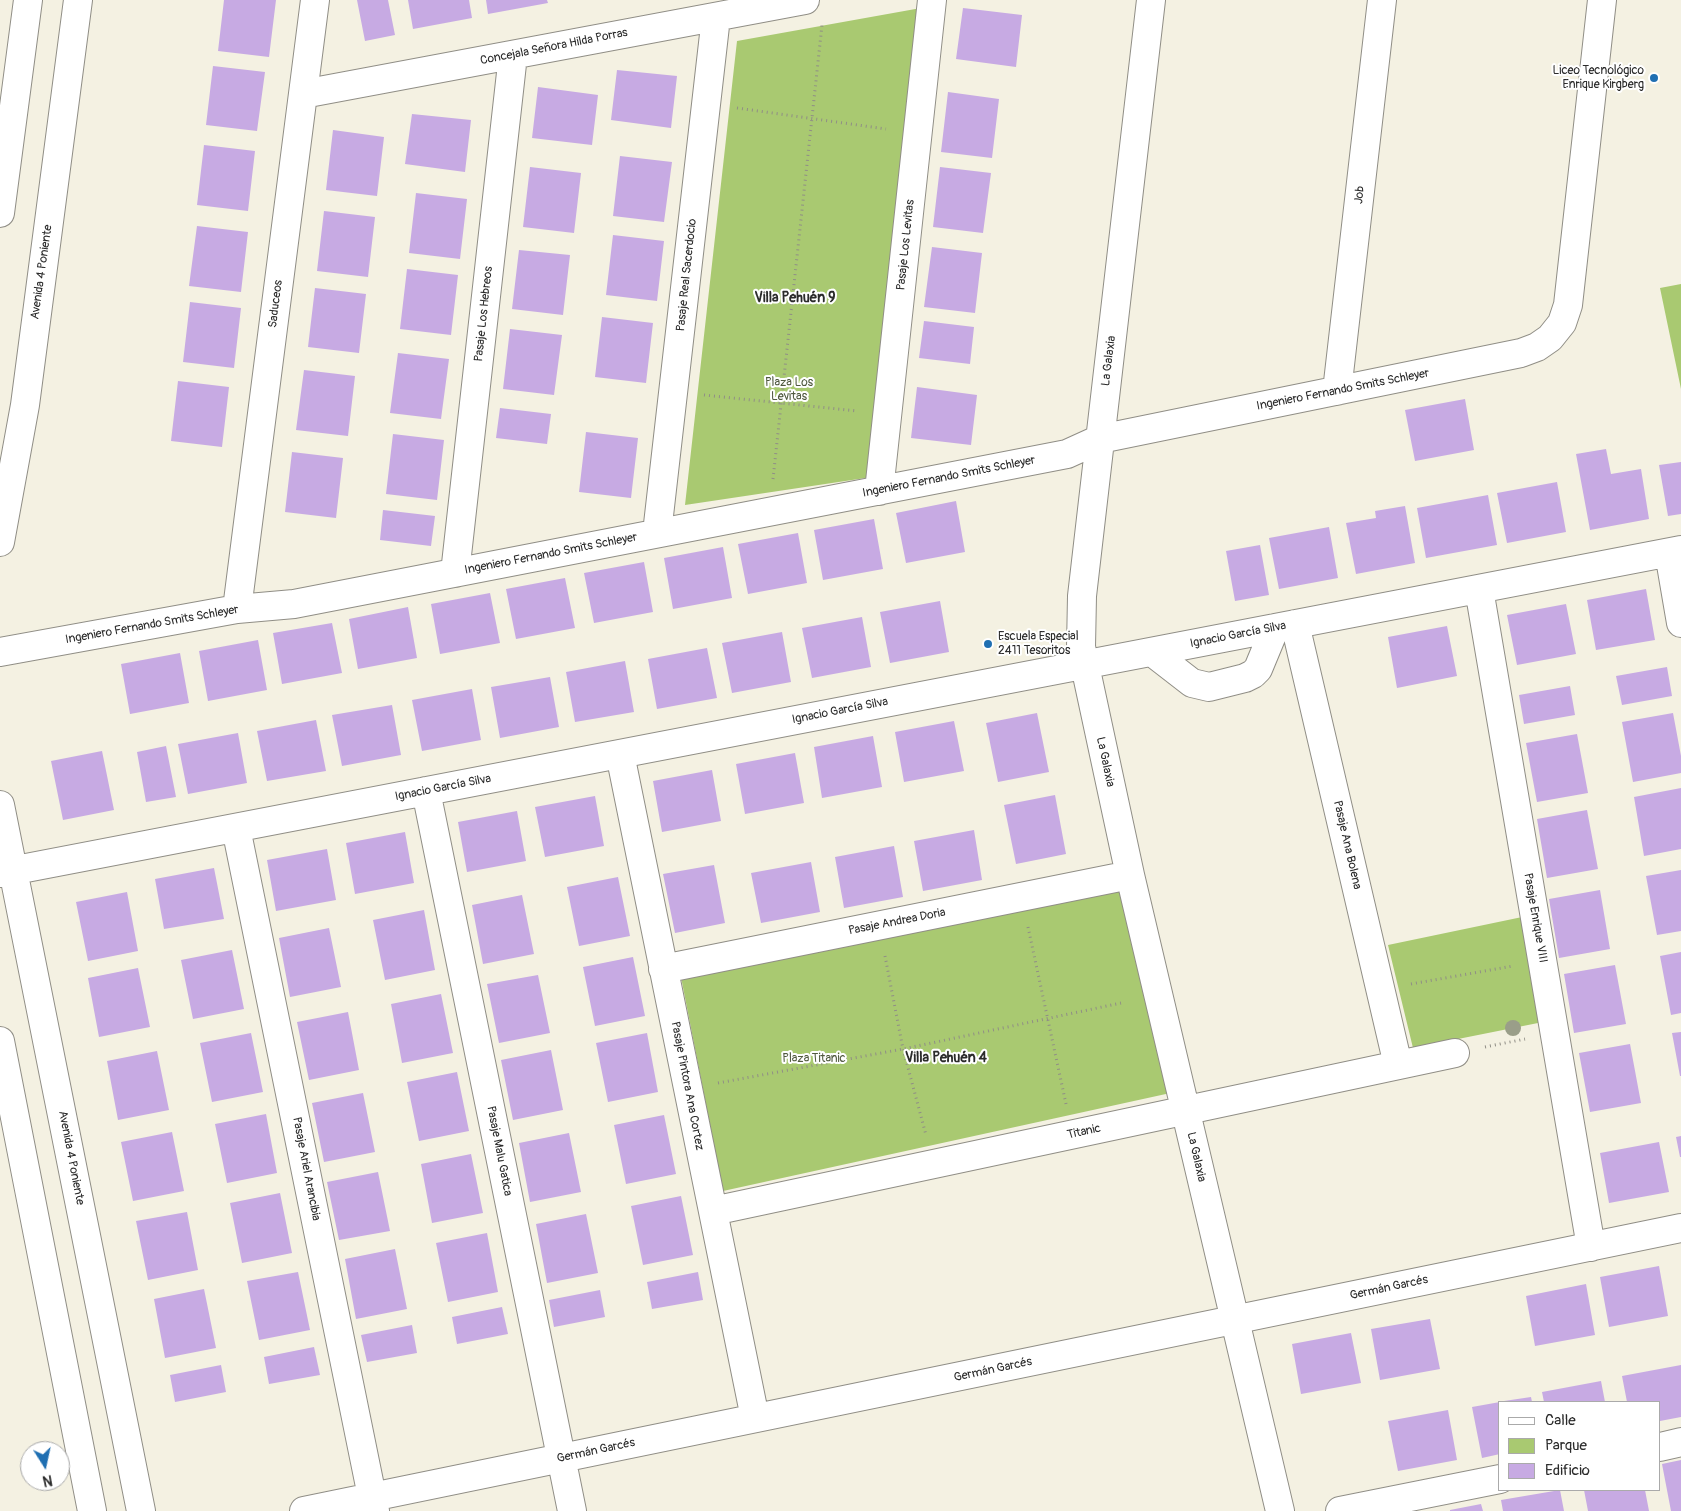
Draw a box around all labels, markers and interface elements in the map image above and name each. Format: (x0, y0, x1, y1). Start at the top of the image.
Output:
street label: Concejala Señora Hilda Porras (479, 26, 629, 68)
place label: Liceo Tecnológico Enrique Kirgberg (1552, 64, 1644, 92)
marker: Liceo Tecnológico Enrique Kirgberg (1648, 72, 1660, 84)
street label: Job (1352, 185, 1368, 205)
street label: Pasaje Los Levitas (894, 199, 918, 291)
street label: Pasaje Real Sacerdocio (674, 218, 700, 332)
street label: Avenida 4 Poniente (28, 224, 56, 320)
street label: Pasaje Los Hebreos (472, 266, 496, 362)
street label: Saduceos (266, 279, 286, 329)
district label: Villa Pehuén 9 (755, 290, 835, 306)
street label: La Galaxia (1099, 335, 1119, 387)
street label: Ingeniero Fernando Smits Schleyer (1255, 366, 1431, 414)
park label: Plaza Los Levitas (765, 376, 813, 404)
street label: Ingeniero Fernando Smits Schleyer (861, 453, 1037, 501)
street label: Ingeniero Fernando Smits Schleyer (463, 530, 639, 578)
street label: Ingeniero Fernando Smits Schleyer (64, 603, 240, 647)
street label: Ignacio García Silva (1189, 619, 1287, 651)
place label: Escuela Especial 2411 Tesoritos (998, 630, 1079, 658)
marker: Escuela Especial 2411 Tesoritos (982, 638, 994, 650)
street label: Ignacio García Silva (791, 695, 889, 727)
street label: La Galaxia (1093, 736, 1117, 788)
street label: Ignacio García Silva (394, 772, 492, 804)
street label: Pasaje Ana Bolena (1330, 799, 1364, 891)
street label: Pasaje Enrique VIII (1520, 872, 1550, 964)
street label: Pasaje Andrea Doria (847, 906, 947, 938)
street label: Pasaje Pintora Ana Cortez (667, 1020, 707, 1152)
district label: Villa Pehuén 4 (905, 1050, 987, 1066)
park label: Plaza Titanic (782, 1052, 846, 1066)
street label: Pasaje Malu Gatica (483, 1105, 515, 1197)
street label: Avenida 4 Poniente (55, 1110, 87, 1206)
street label: Pasaje Ariel Arancibia (289, 1116, 323, 1222)
street label: Titanic (1066, 1121, 1102, 1143)
street label: La Galaxia (1183, 1131, 1209, 1183)
street label: Germán Garcés (1349, 1273, 1429, 1303)
street label: Germán Garcés (953, 1355, 1033, 1385)
legend (1498, 1401, 1661, 1491)
text: Calle (1545, 1411, 1576, 1430)
street label: Germán Garcés (556, 1436, 636, 1466)
text: Parque (1545, 1436, 1587, 1455)
north arrow (20, 1441, 70, 1491)
text: Edificio (1545, 1461, 1590, 1480)
text: N (41, 1471, 54, 1489)

